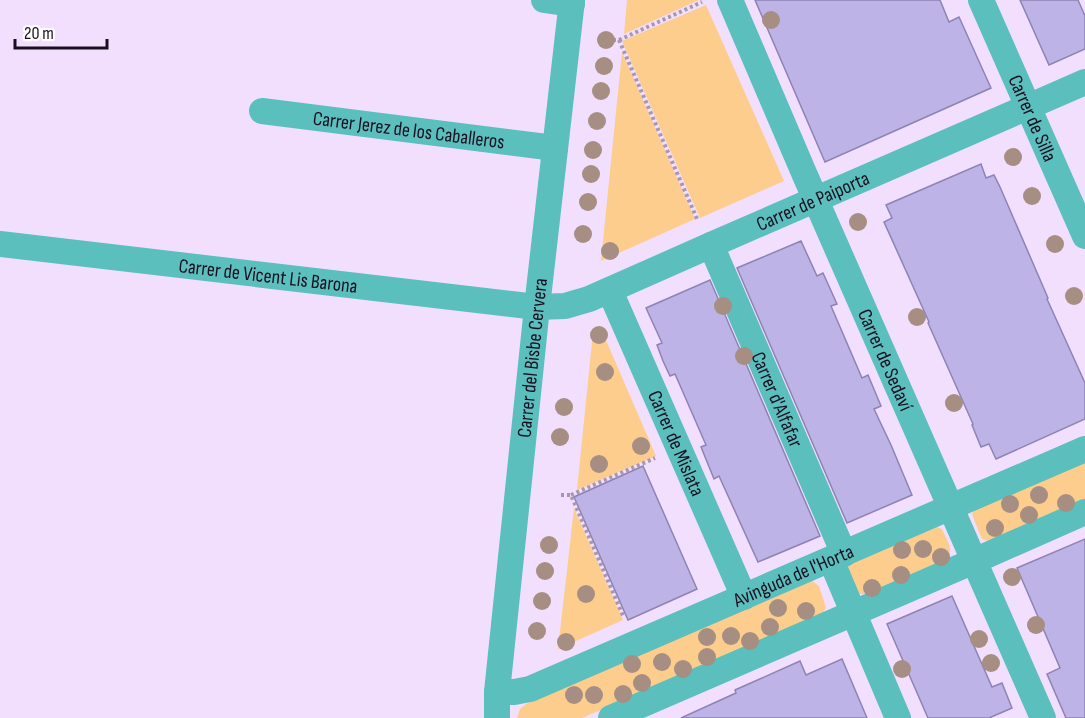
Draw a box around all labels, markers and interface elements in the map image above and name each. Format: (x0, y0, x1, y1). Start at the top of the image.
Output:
scale bar (15, 12, 106, 50)
text: 20 m (24, 23, 54, 44)
street label: Carrer de Silla (1003, 71, 1062, 166)
street label: Carrer Jerez de los Caballeros (312, 107, 506, 155)
street label: Carrer de Paiporta (753, 166, 873, 237)
street label: Carrer de Vicent Lis Barona (177, 254, 359, 299)
street label: Carrer del Bisbe Cervera (513, 277, 553, 439)
street label: Carrer de Sedaví (852, 305, 918, 415)
street label: Carrer d'Alfafar (745, 348, 808, 451)
street label: Carrer de Mislata (642, 387, 709, 500)
street label: Avinguda de l'Horta (729, 540, 857, 613)

